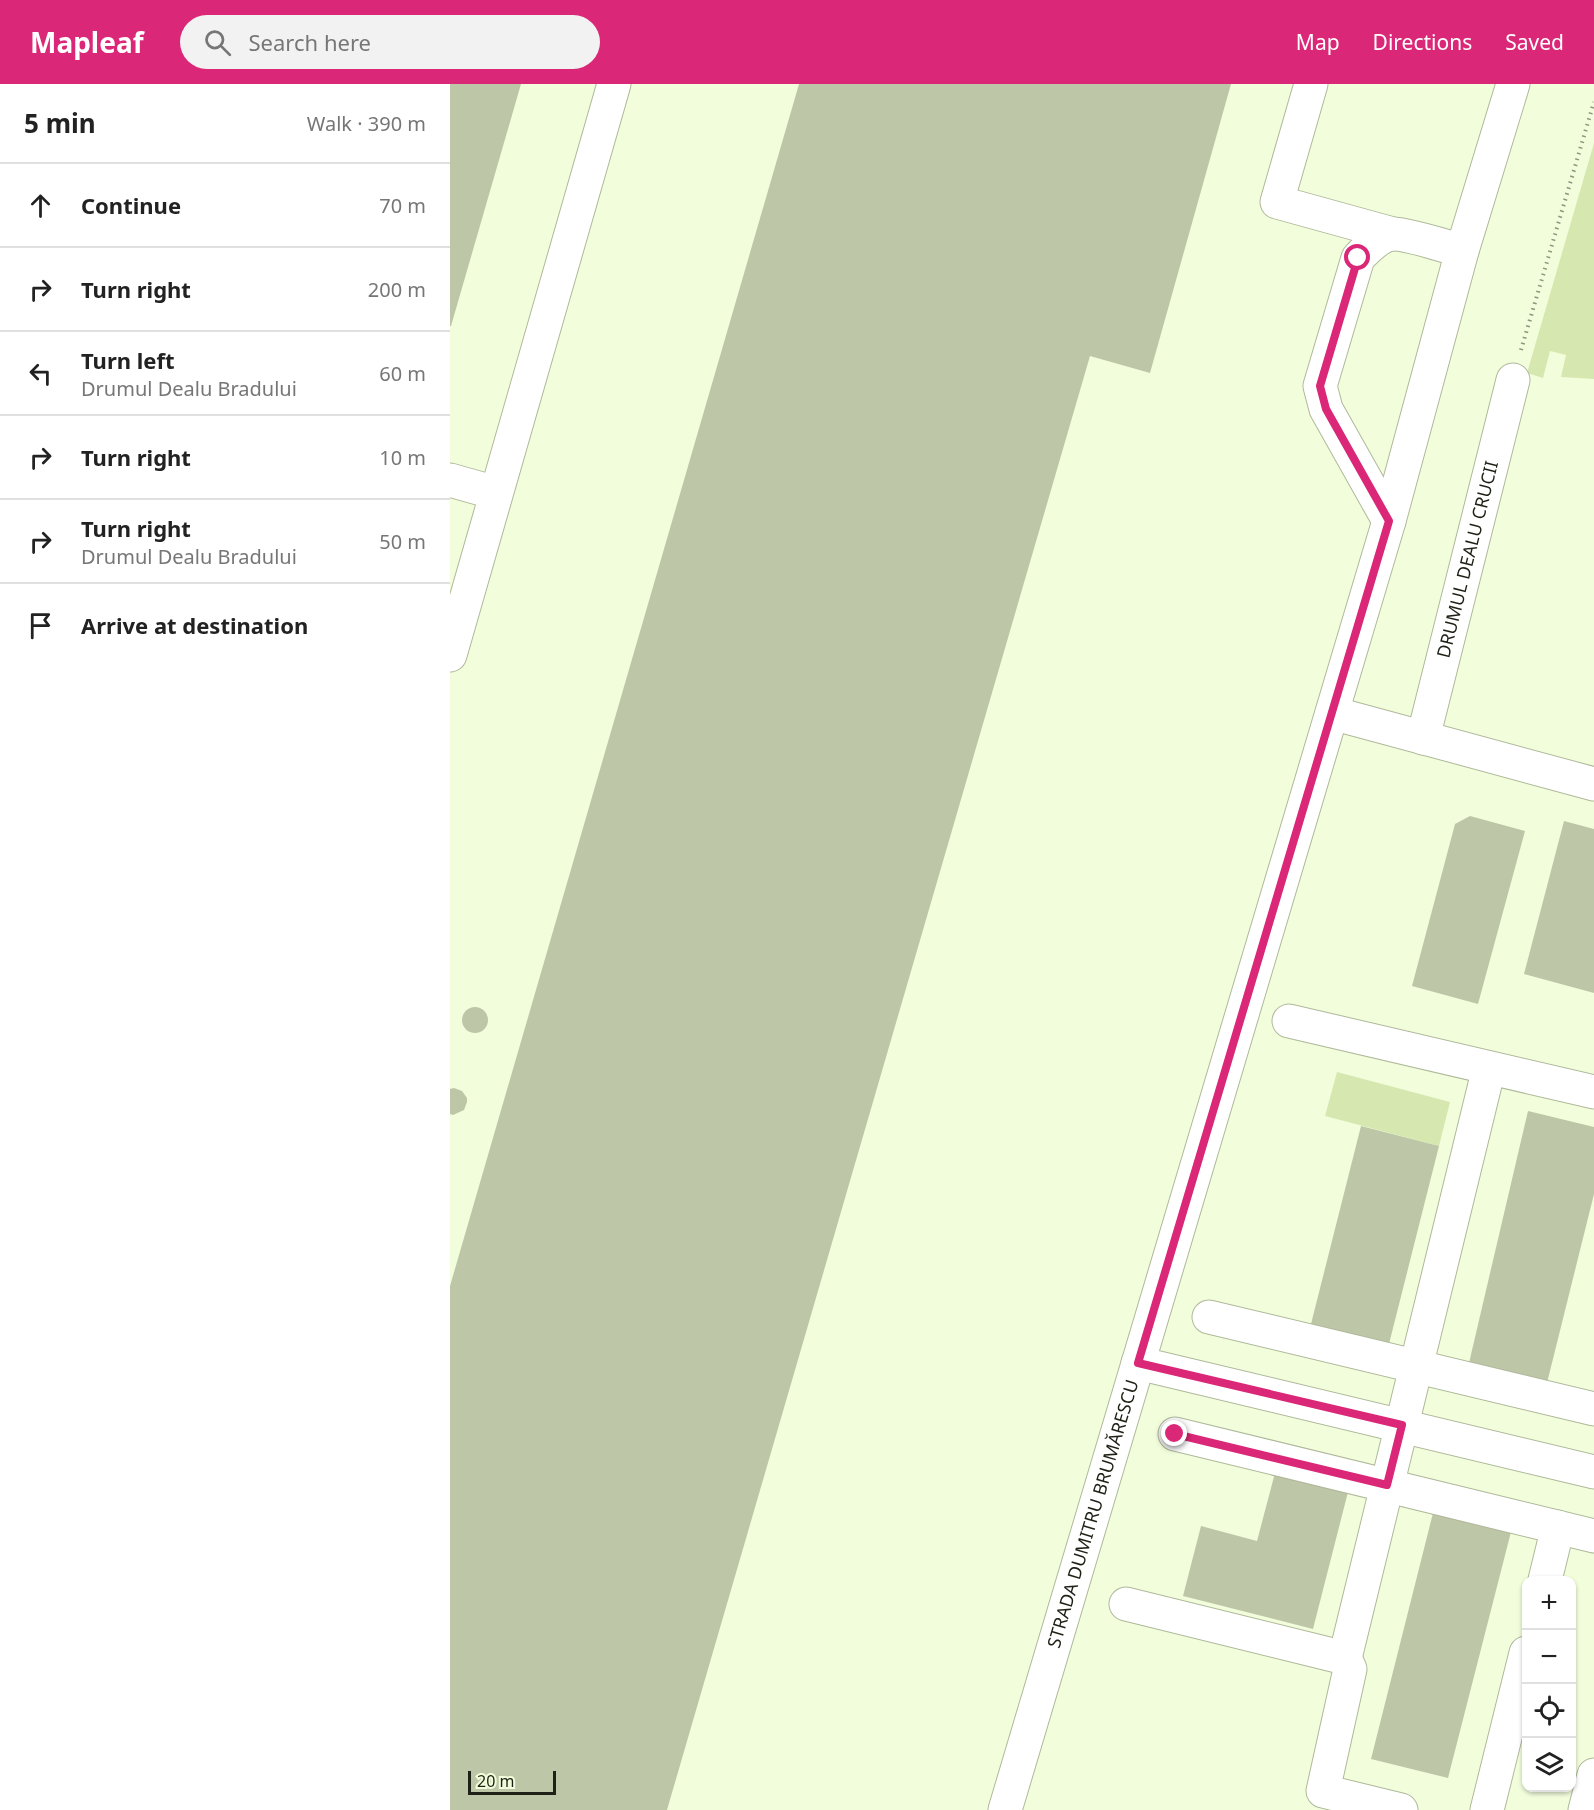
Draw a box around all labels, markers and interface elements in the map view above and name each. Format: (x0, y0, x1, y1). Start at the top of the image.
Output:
search box (180, 15, 600, 69)
text: Mapleaf (30, 23, 144, 61)
icon: search (201, 26, 234, 59)
text: Search here (249, 27, 371, 57)
text: Map (1296, 28, 1340, 56)
text: Directions (1373, 28, 1472, 56)
text: Saved (1505, 28, 1564, 56)
text: 5 min (24, 105, 96, 141)
text: Walk · 390 m (307, 110, 426, 137)
icon: ahead (24, 189, 57, 222)
text: Continue (81, 190, 181, 220)
text: 70 m (379, 192, 426, 219)
route start (1344, 244, 1370, 270)
icon: right (24, 273, 57, 306)
text: Turn right (81, 274, 191, 304)
text: 200 m (368, 276, 426, 303)
text: Turn left (81, 345, 175, 375)
icon: left (24, 357, 57, 390)
text: 60 m (379, 360, 426, 387)
text: Drumul Dealu Bradului (81, 375, 297, 402)
icon: right (24, 441, 57, 474)
text: Turn right (81, 442, 191, 472)
text: 10 m (379, 444, 426, 471)
street label: DRUMUL DEALU CRUCII (1431, 458, 1503, 660)
text: Turn right (81, 513, 191, 543)
icon: right (24, 525, 57, 558)
text: 50 m (379, 528, 426, 555)
text: Drumul Dealu Bradului (81, 543, 297, 570)
icon: arrive (24, 609, 57, 642)
text: Arrive at destination (81, 610, 308, 640)
street label: STRADA DUMITRU BRUMĂRESCU (1041, 1376, 1144, 1651)
route end (1161, 1420, 1187, 1446)
map controls (1522, 1576, 1576, 1792)
button: + (1522, 1576, 1576, 1630)
button: − (1522, 1630, 1576, 1684)
button: locate (1522, 1684, 1576, 1738)
button: layers (1522, 1738, 1576, 1792)
scale bar (468, 1768, 556, 1796)
text: 20 m (477, 1770, 514, 1792)

